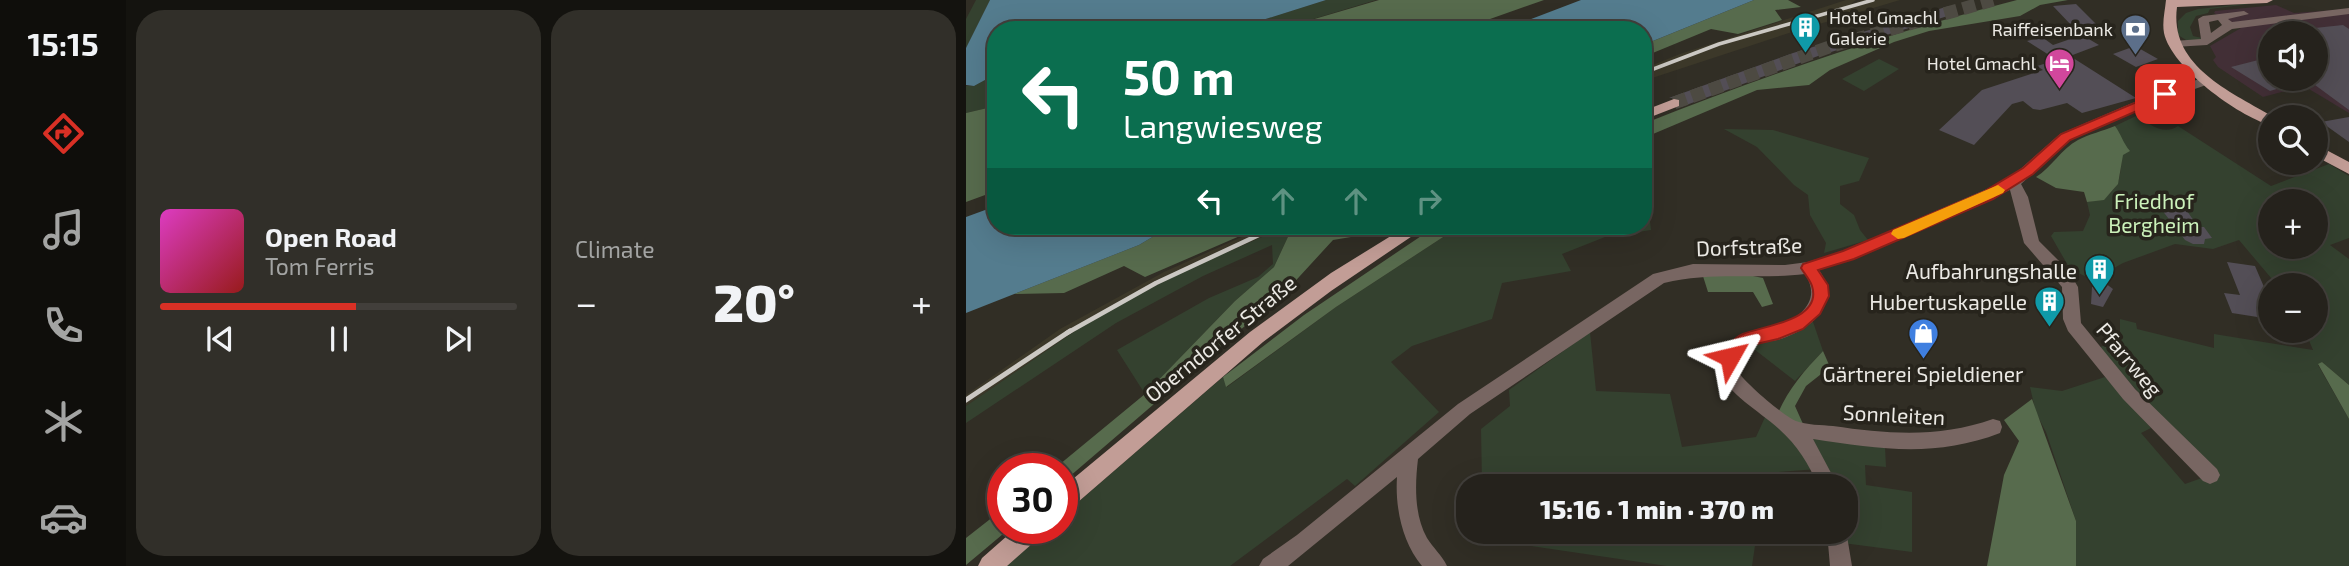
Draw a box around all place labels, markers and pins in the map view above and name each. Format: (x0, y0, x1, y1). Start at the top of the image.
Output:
place label: Hotel Gmachl Galerie (1829, 6, 1939, 49)
building icon: Hotel Gmachl Galerie (1789, 10, 1823, 54)
bank icon: Raiffeisenbank (2119, 12, 2153, 56)
place label: Raiffeisenbank (1992, 18, 2113, 40)
hotel icon: Hotel Gmachl (2042, 46, 2076, 90)
place label: Hotel Gmachl (1927, 52, 2037, 74)
pin (2135, 64, 2195, 124)
building icon: Aufbahrungshalle (2083, 253, 2117, 297)
place label: Aufbahrungshalle (1906, 258, 2077, 283)
building icon: Hubertuskapelle (2033, 284, 2067, 328)
place label: Hubertuskapelle (1869, 289, 2027, 314)
shop icon: Gärtnerei Spieldiener (1906, 316, 1940, 360)
place label: Gärtnerei Spieldiener (1822, 361, 2024, 386)

